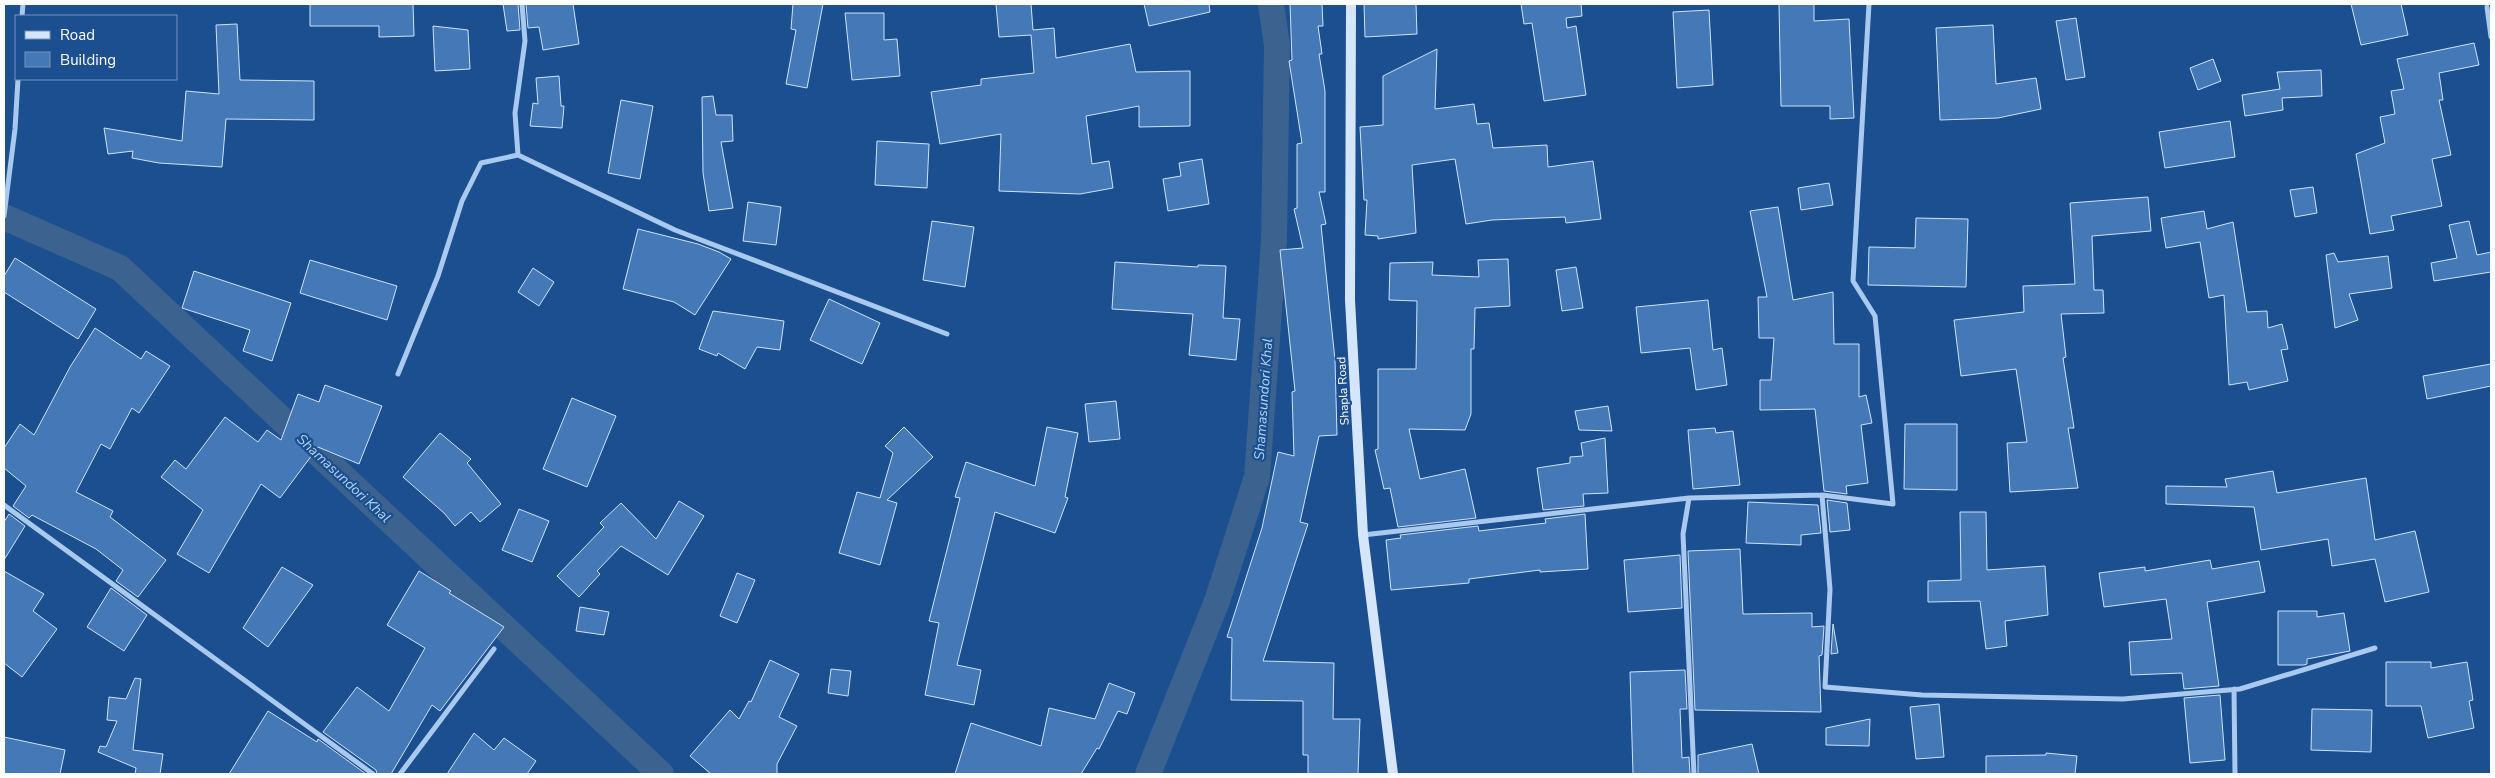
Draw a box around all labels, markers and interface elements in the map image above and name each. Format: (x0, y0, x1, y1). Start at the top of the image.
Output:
legend (15, 15, 178, 80)
text: Road (60, 25, 95, 45)
text: Building (60, 50, 116, 70)
water label: Shamasundori Khal (1250, 338, 1277, 461)
street label: Shapla Road (1333, 356, 1353, 426)
water label: Shamasundori Khal (293, 430, 395, 527)

